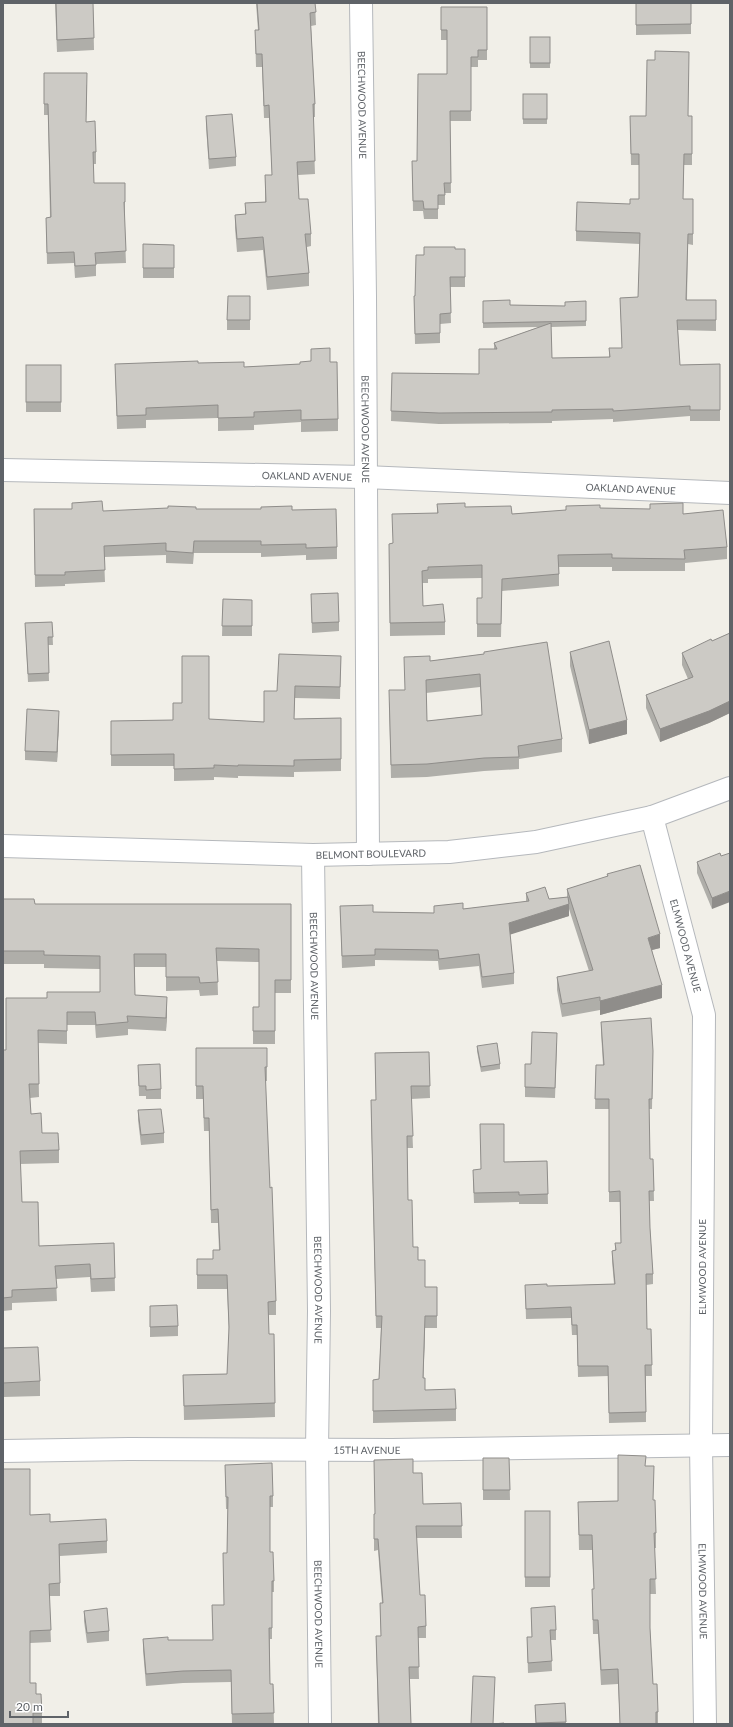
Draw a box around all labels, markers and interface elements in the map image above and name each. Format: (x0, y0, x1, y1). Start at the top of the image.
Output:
street label: BEECHWOOD AVENUE (356, 51, 369, 159)
street label: BEECHWOOD AVENUE (359, 375, 372, 483)
street label: OAKLAND AVENUE (262, 469, 352, 483)
street label: OAKLAND AVENUE (585, 481, 676, 497)
street label: BELMONT BOULEVARD (316, 847, 426, 861)
street label: ELMWOOD AVENUE (668, 898, 704, 994)
street label: BEECHWOOD AVENUE (308, 912, 321, 1020)
street label: ELMWOOD AVENUE (696, 1219, 708, 1315)
street label: BEECHWOOD AVENUE (312, 1236, 325, 1344)
street label: 15TH AVENUE (333, 1444, 401, 1456)
street label: ELMWOOD AVENUE (696, 1543, 710, 1640)
street label: BEECHWOOD AVENUE (312, 1560, 325, 1668)
scale bar (10, 1693, 68, 1719)
text: 20 m (16, 1699, 43, 1714)

